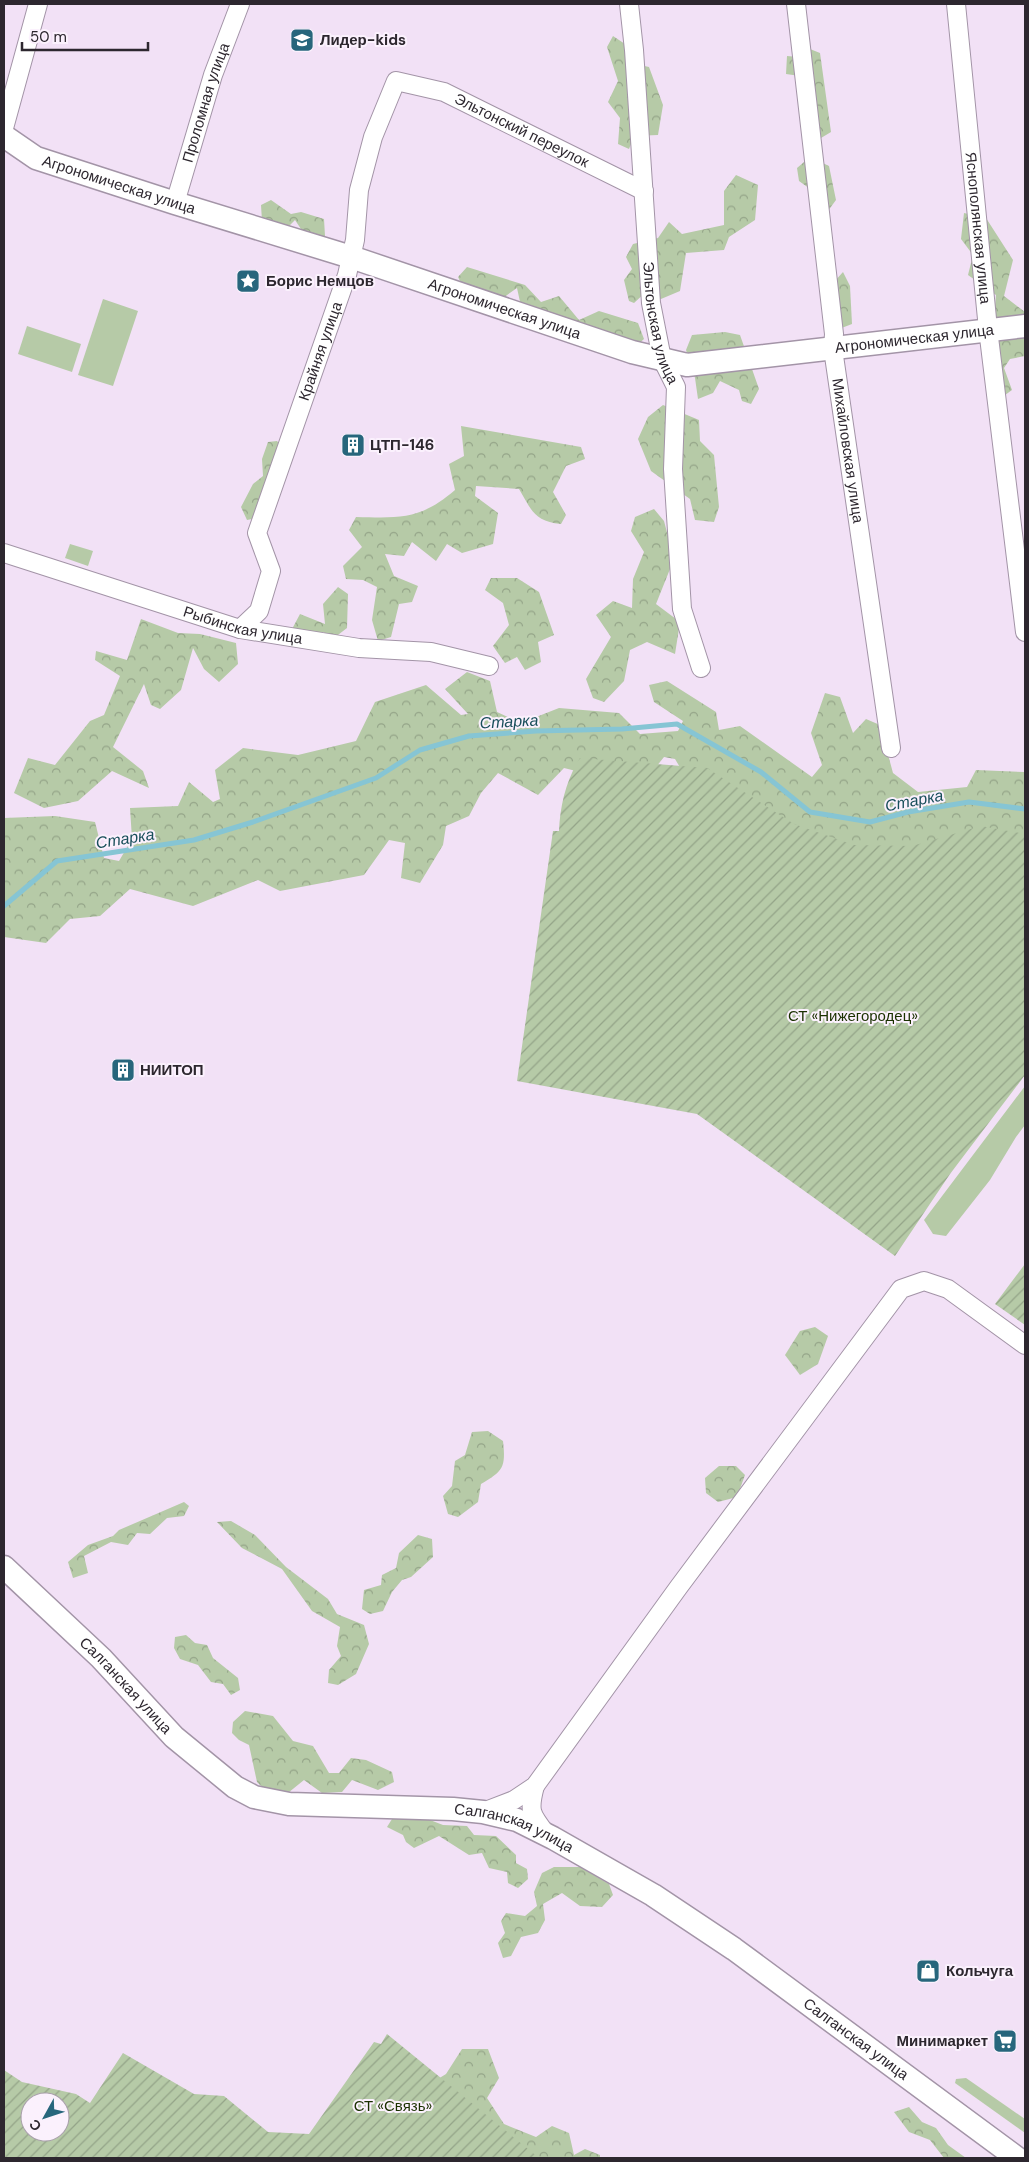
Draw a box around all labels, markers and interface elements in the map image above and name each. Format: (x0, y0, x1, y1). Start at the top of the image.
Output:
scale bar (22, 20, 149, 52)
text: 50 m (30, 27, 67, 47)
school or university icon: Лидер-kids (289, 27, 315, 53)
place label: Лидер-kids (320, 30, 406, 50)
street label: Проломная улица (178, 39, 235, 165)
street label: Эльтонский переулок (451, 89, 593, 172)
street label: Агрономическая улица (40, 151, 199, 219)
street label: Яснополянская улица (961, 151, 996, 305)
street label: Эльтонская улица (638, 261, 683, 388)
place icon: Борис Немцов (235, 268, 261, 294)
place label: Борис Немцов (266, 271, 374, 291)
street label: Агрономическая улица (426, 274, 584, 344)
street label: Крайняя улица (294, 298, 347, 403)
street label: Агрономическая улица (834, 320, 996, 358)
street label: Михайловская улица (827, 377, 868, 525)
building icon: ЦТП-146 (340, 432, 366, 458)
place label: ЦТП-146 (370, 435, 434, 455)
street label: Рыбинская улица (181, 601, 305, 649)
water label: Старка (479, 709, 539, 734)
water label: Старка (883, 785, 945, 816)
water label: Старка (94, 823, 156, 853)
park label: СТ «Нижегородец» (788, 1006, 918, 1026)
building icon: НИИТОП (110, 1057, 136, 1083)
place label: НИИТОП (140, 1060, 204, 1080)
street label: Салганская улица (75, 1633, 177, 1739)
street label: Салганская улица (453, 1799, 578, 1858)
shop icon: Кольчуга (915, 1958, 941, 1984)
place label: Кольчуга (946, 1961, 1014, 1981)
street label: Салганская улица (799, 1994, 913, 2085)
supermarket icon: Минимаркет (992, 2028, 1018, 2054)
place label: Минимаркет (897, 2031, 988, 2051)
north arrow (20, 2092, 70, 2142)
park label: СТ «Связь» (354, 2096, 432, 2116)
text: С (25, 2116, 45, 2135)

